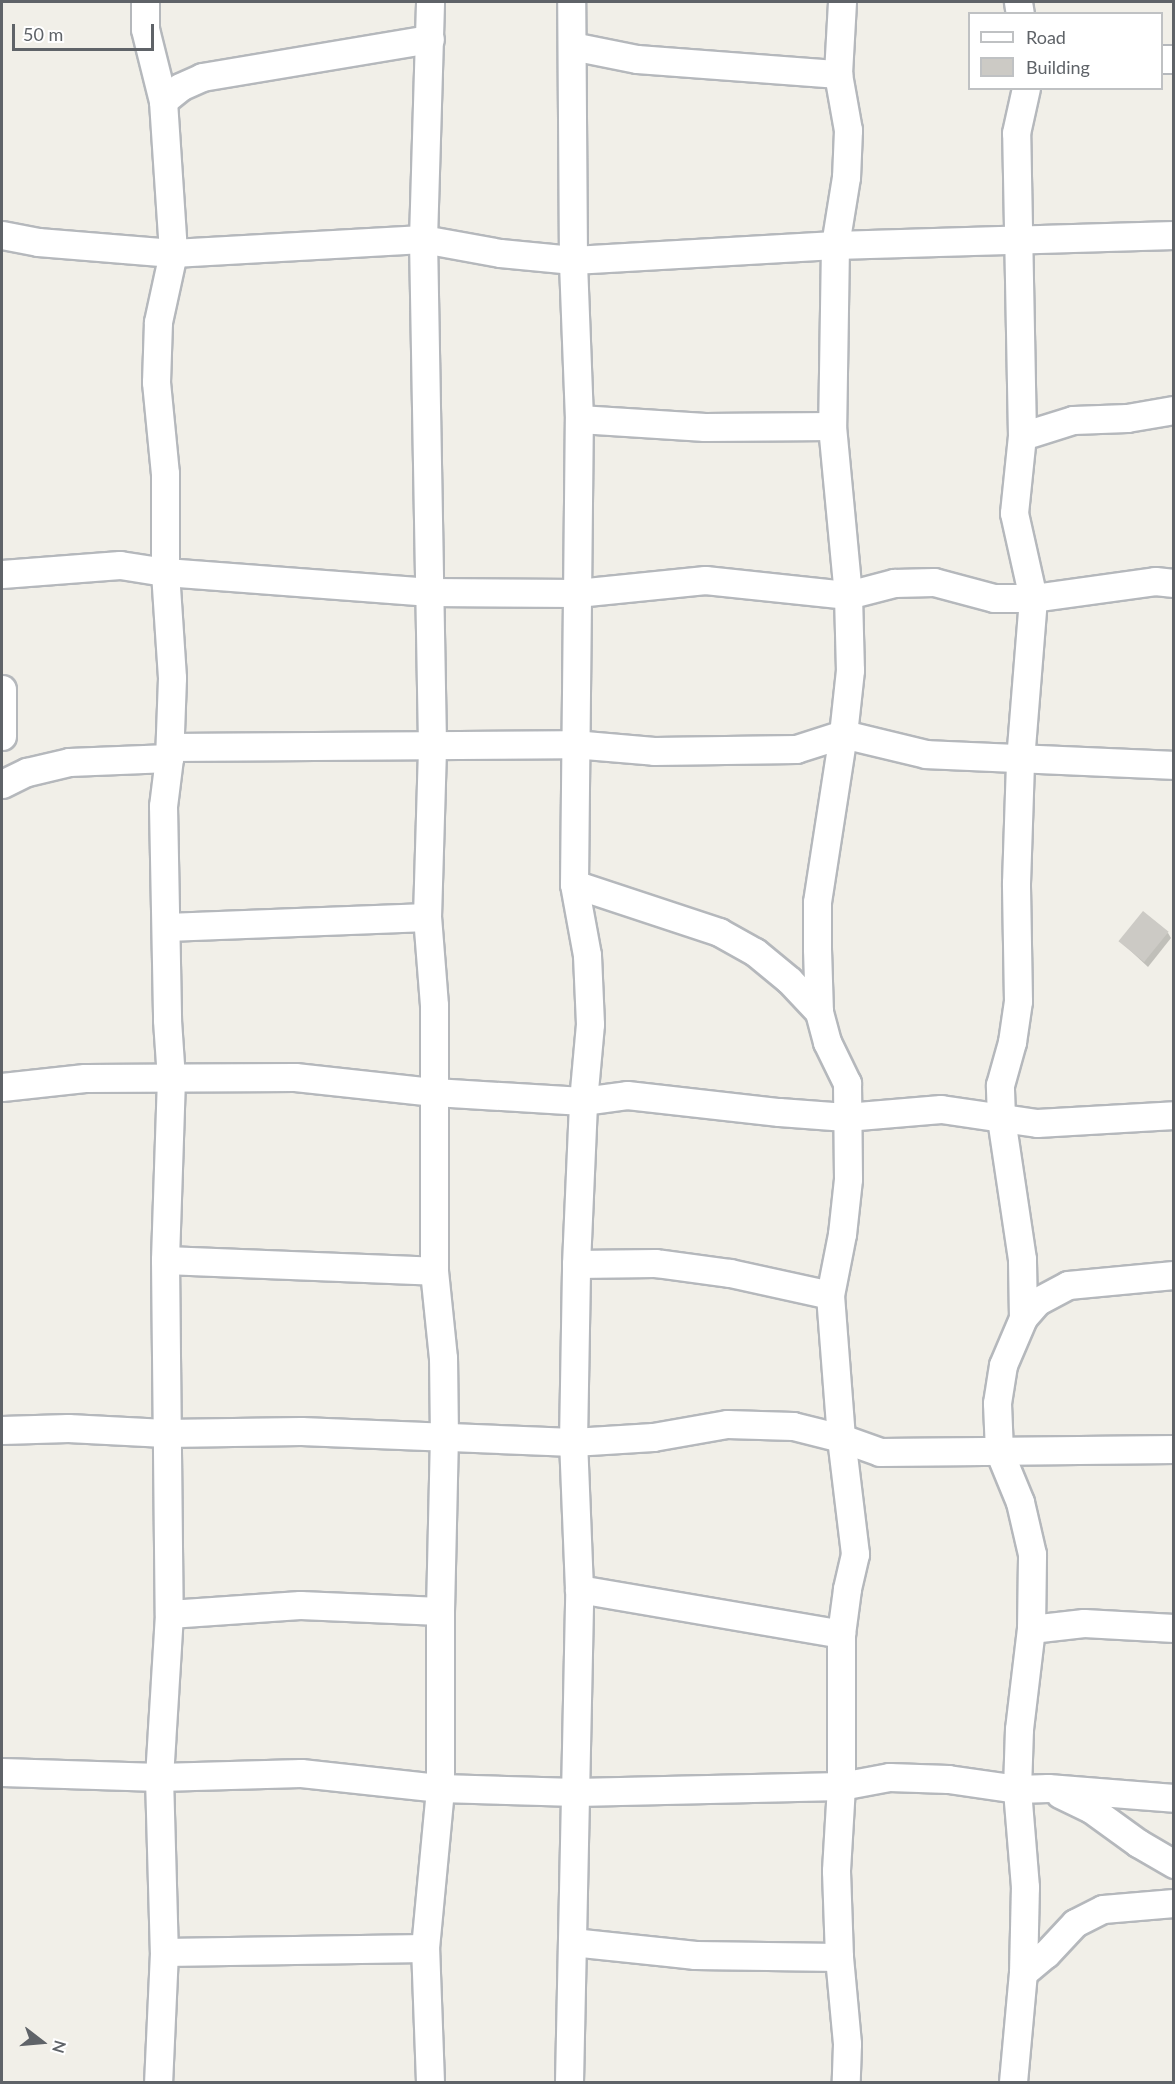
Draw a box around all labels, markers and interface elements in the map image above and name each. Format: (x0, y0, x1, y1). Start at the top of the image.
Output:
scale bar (15, 12, 158, 50)
legend (968, 12, 1163, 90)
text: 50 m (23, 23, 63, 45)
text: Road (1026, 26, 1066, 48)
text: Building (1026, 56, 1090, 78)
north arrow (12, 2012, 72, 2072)
text: N (49, 2039, 71, 2056)

